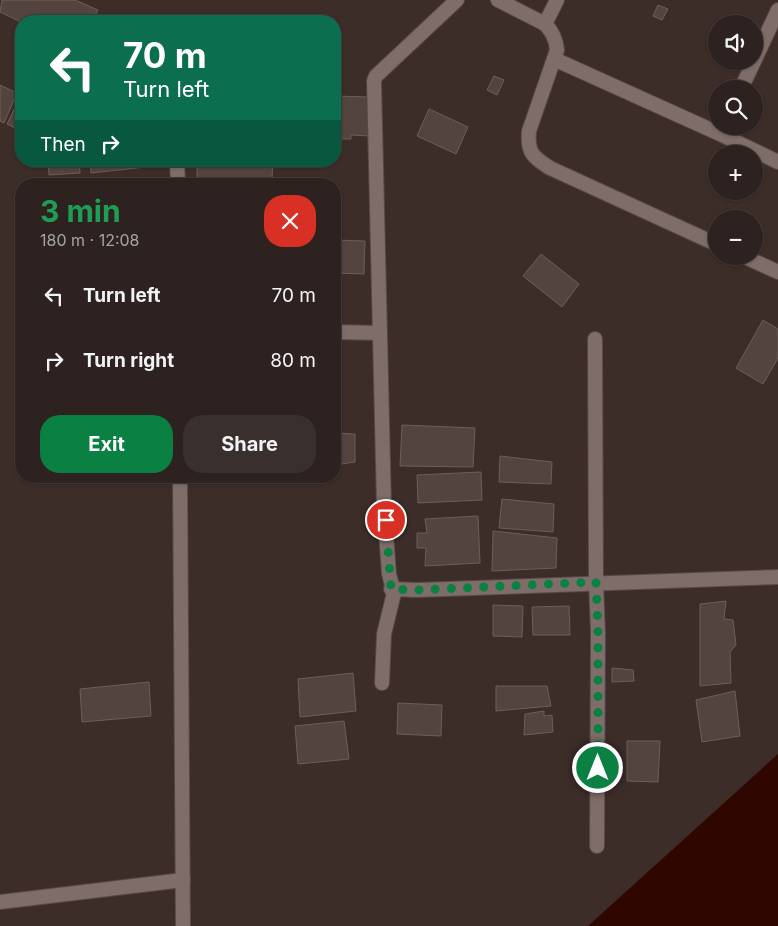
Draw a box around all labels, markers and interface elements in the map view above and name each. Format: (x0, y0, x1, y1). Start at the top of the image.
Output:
map controls (708, 15, 763, 265)
button: sound (708, 15, 763, 70)
text: 70 m (123, 34, 207, 76)
icon: left (40, 35, 105, 100)
text: Turn left (123, 76, 209, 102)
button: search (708, 80, 763, 135)
icon: right (96, 130, 124, 158)
text: Then (40, 133, 86, 156)
button: + (708, 145, 763, 200)
text: 3 min (40, 193, 121, 229)
button: close (264, 195, 316, 247)
button: − (708, 210, 763, 265)
text: 180 m · 12:08 (40, 230, 140, 250)
icon: left (40, 282, 68, 310)
text: Turn left (83, 284, 161, 307)
text: 70 m (272, 284, 316, 307)
icon: right (40, 347, 68, 375)
text: Turn right (83, 349, 174, 372)
text: 80 m (270, 349, 316, 372)
button: Exit (40, 415, 173, 473)
button: Share (183, 415, 316, 473)
pin (365, 499, 407, 541)
icon: arrive (372, 506, 400, 534)
position arrow (571, 741, 623, 793)

